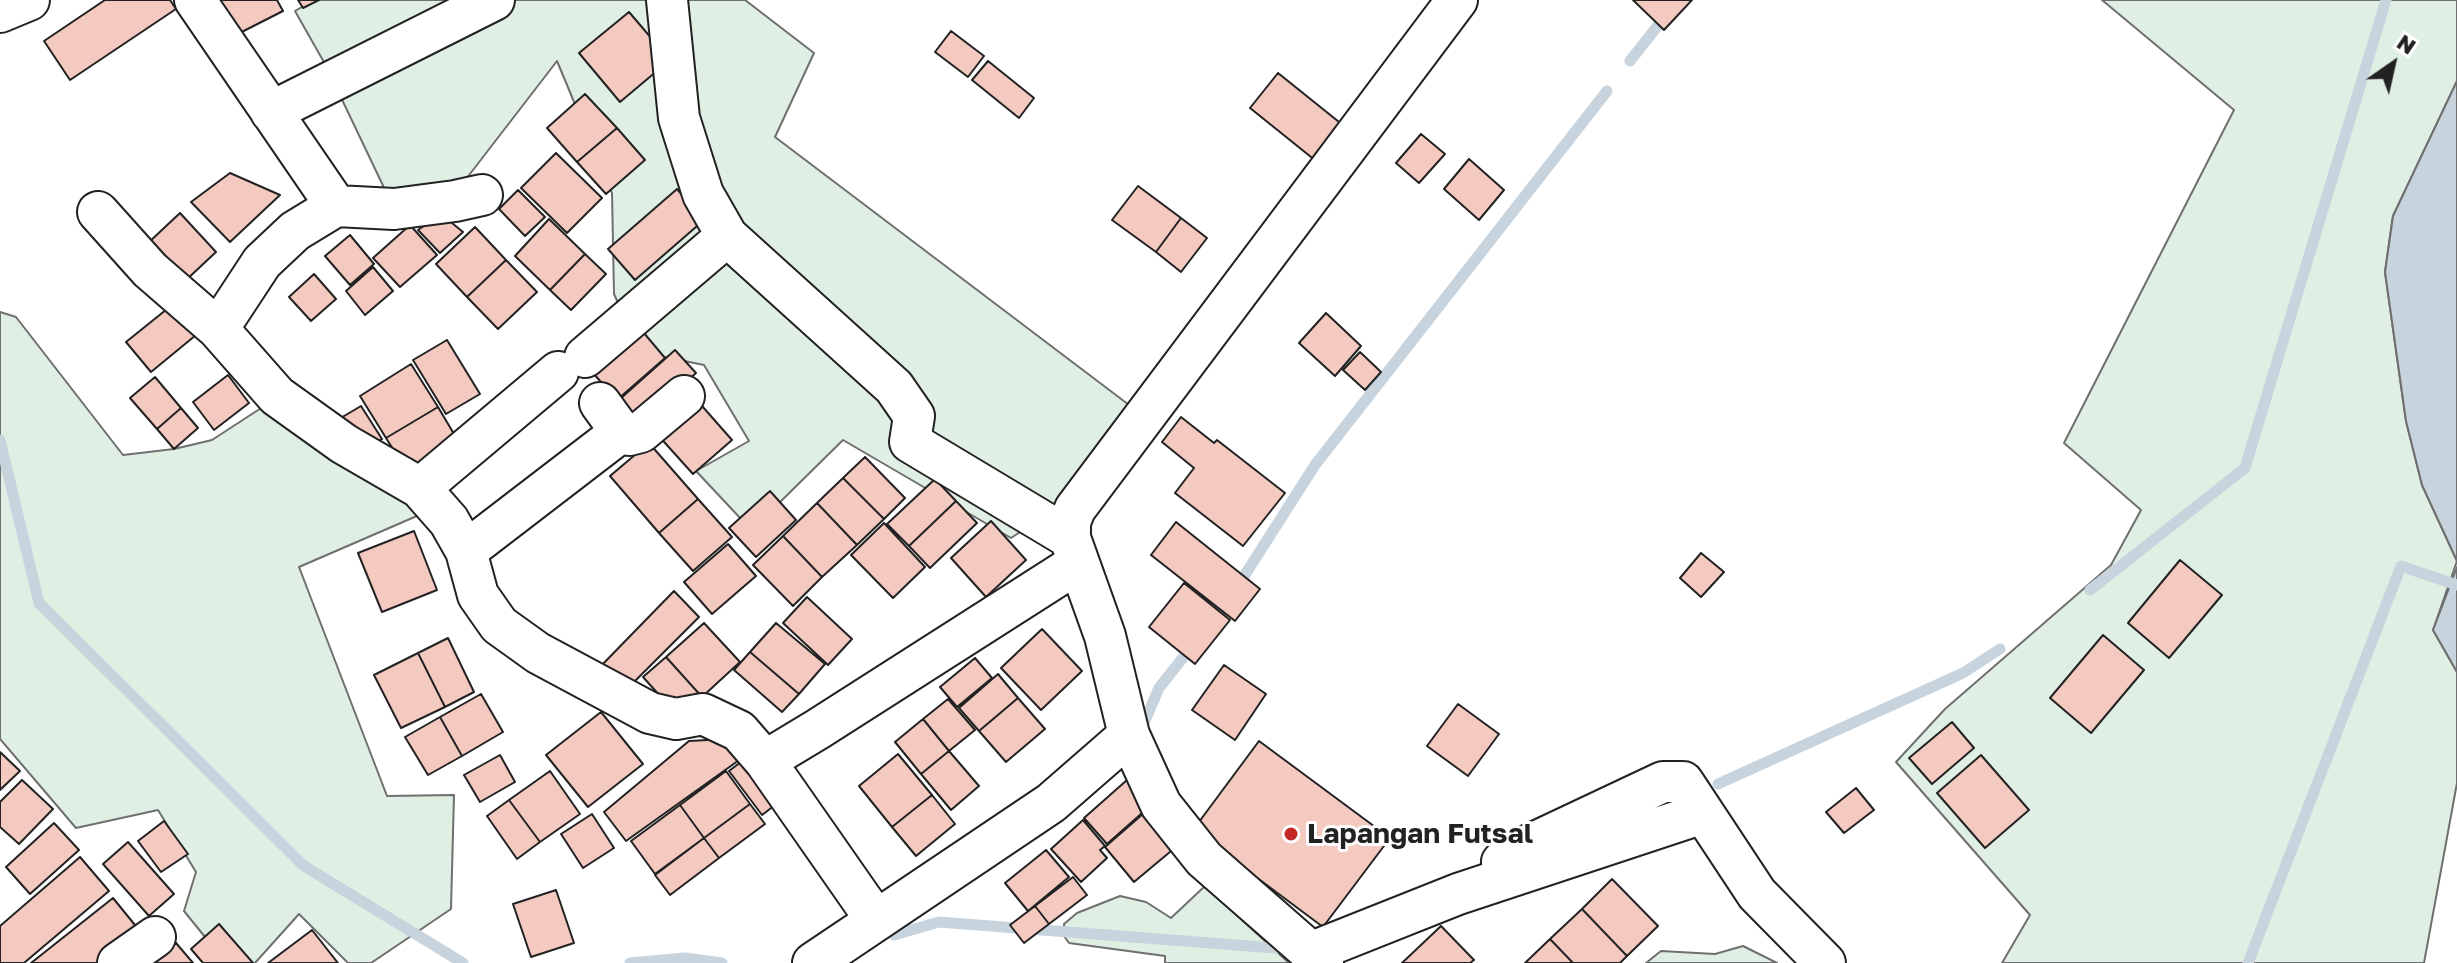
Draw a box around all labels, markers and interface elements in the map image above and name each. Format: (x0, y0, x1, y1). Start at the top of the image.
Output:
north arrow (2353, 24, 2433, 104)
text: N (2392, 28, 2421, 60)
place label: Lapangan Futsal (1307, 817, 1533, 851)
marker: Lapangan Futsal (1282, 825, 1300, 843)

